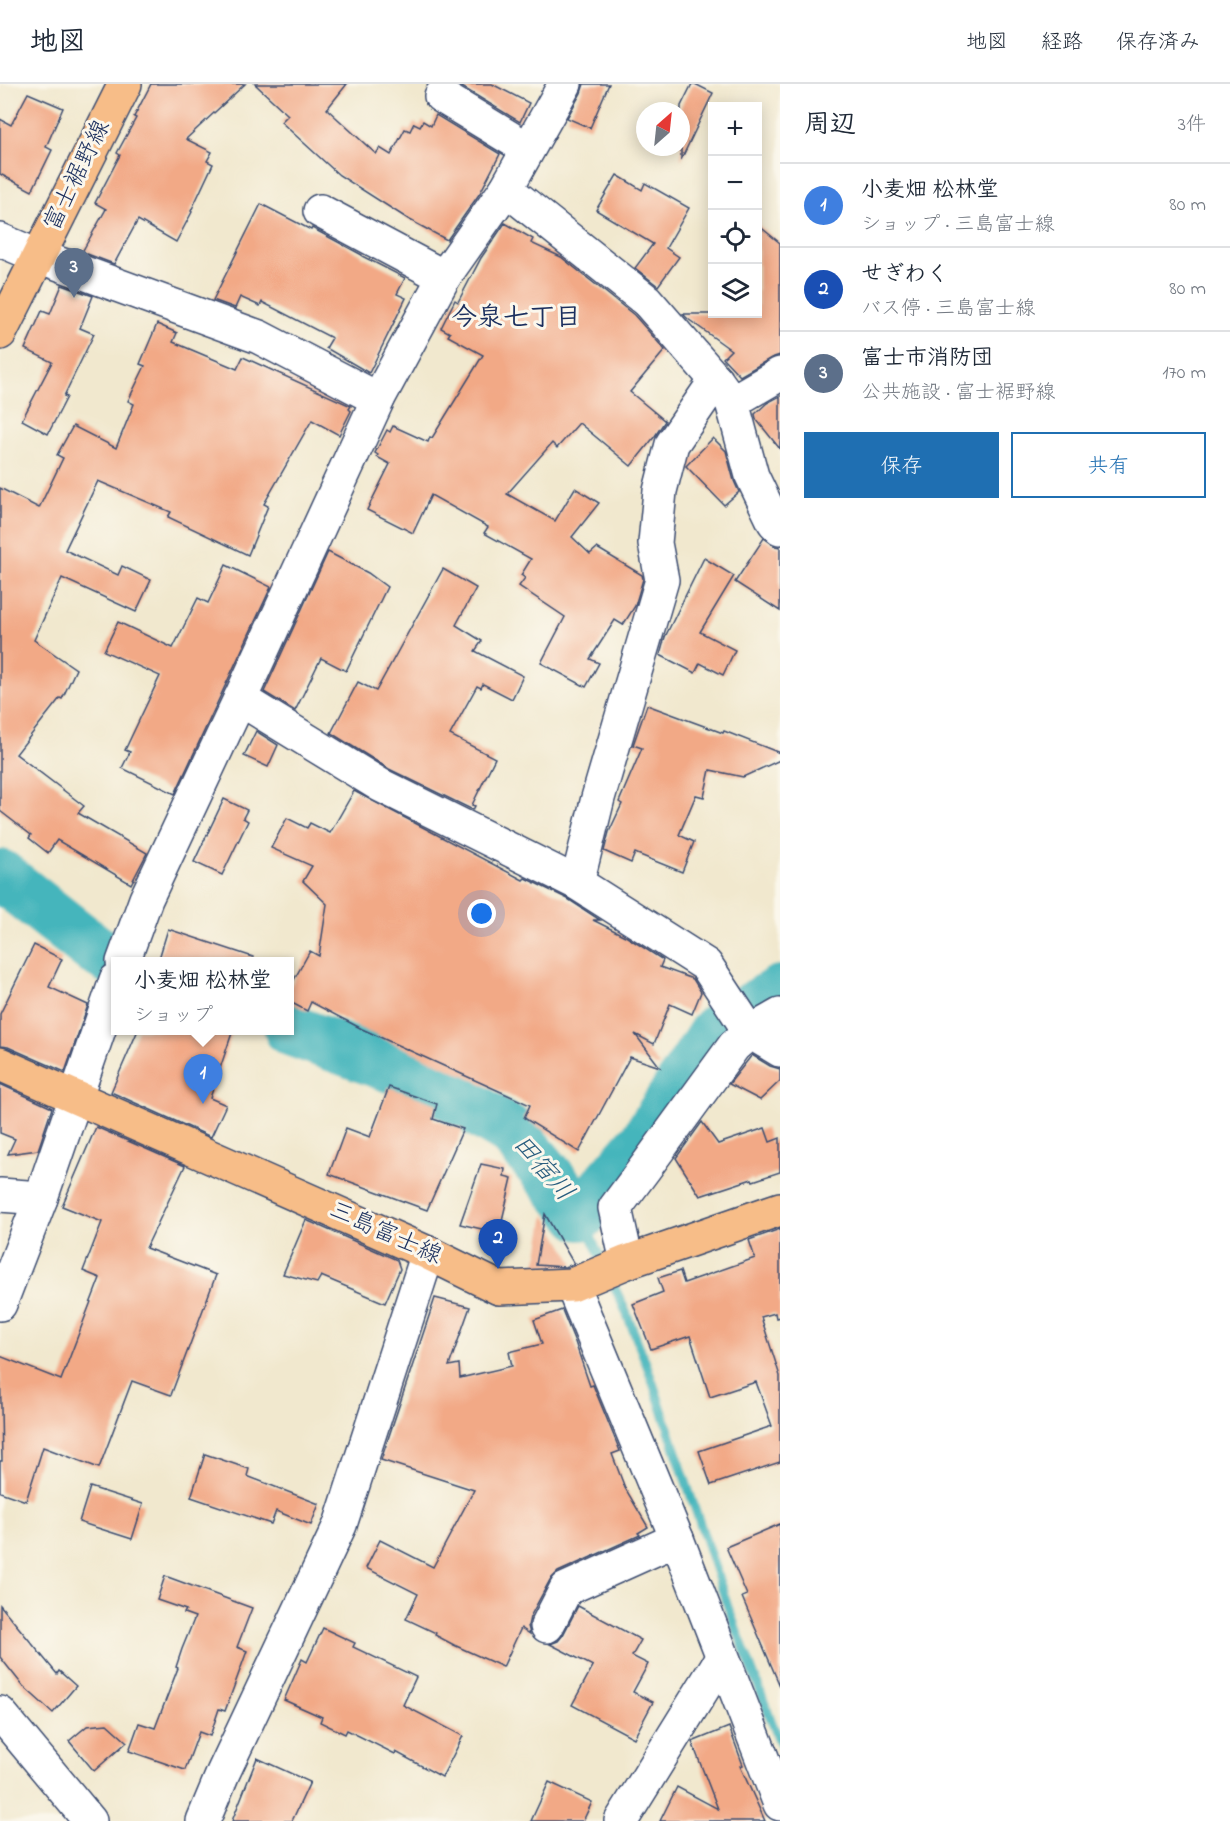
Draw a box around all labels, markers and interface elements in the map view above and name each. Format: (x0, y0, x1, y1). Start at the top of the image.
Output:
text: 地図 (30, 23, 86, 64)
text: 地図 (966, 28, 1008, 58)
text: 経路 (1041, 28, 1083, 58)
text: 保存済み (1116, 28, 1200, 58)
north arrow (636, 102, 690, 156)
map controls (708, 102, 762, 318)
button: + (708, 102, 762, 156)
text: 周辺 (804, 107, 856, 145)
text: 3件 (1178, 111, 1206, 140)
street label: 富士裾野線 (36, 114, 120, 238)
button: − (708, 156, 762, 210)
text: 小麦畑 松林堂 (861, 175, 999, 207)
text: 1 (820, 191, 827, 220)
text: 80 m (1169, 191, 1206, 220)
button: locate (708, 210, 762, 264)
text: ショップ · 三島富士線 (861, 211, 1054, 240)
pin: 3 (54, 248, 94, 298)
text: せぎわく (861, 259, 949, 291)
button: layers (708, 264, 762, 318)
text: 2 (819, 275, 828, 304)
text: 80 m (1169, 275, 1206, 304)
text: バス停 · 三島富士線 (861, 295, 1035, 324)
district label: 今泉七丁目 (451, 300, 581, 338)
text: 富士市消防団 (861, 343, 993, 375)
text: 3 (819, 359, 828, 388)
text: 170 m (1162, 359, 1206, 388)
text: 公共施設 · 富士裾野線 (861, 379, 1055, 408)
button: 保存 (804, 432, 999, 498)
button: 共有 (1011, 432, 1206, 498)
your location (467, 899, 496, 928)
popup (111, 957, 294, 1035)
text: 小麦畑 松林堂 (134, 966, 271, 998)
text: ショップ (134, 1002, 213, 1031)
pin: 1 (184, 1054, 222, 1104)
water label: 田宿川 (502, 1127, 582, 1211)
street label: 三島富士線 (323, 1194, 447, 1274)
pin: 2 (478, 1220, 518, 1269)

